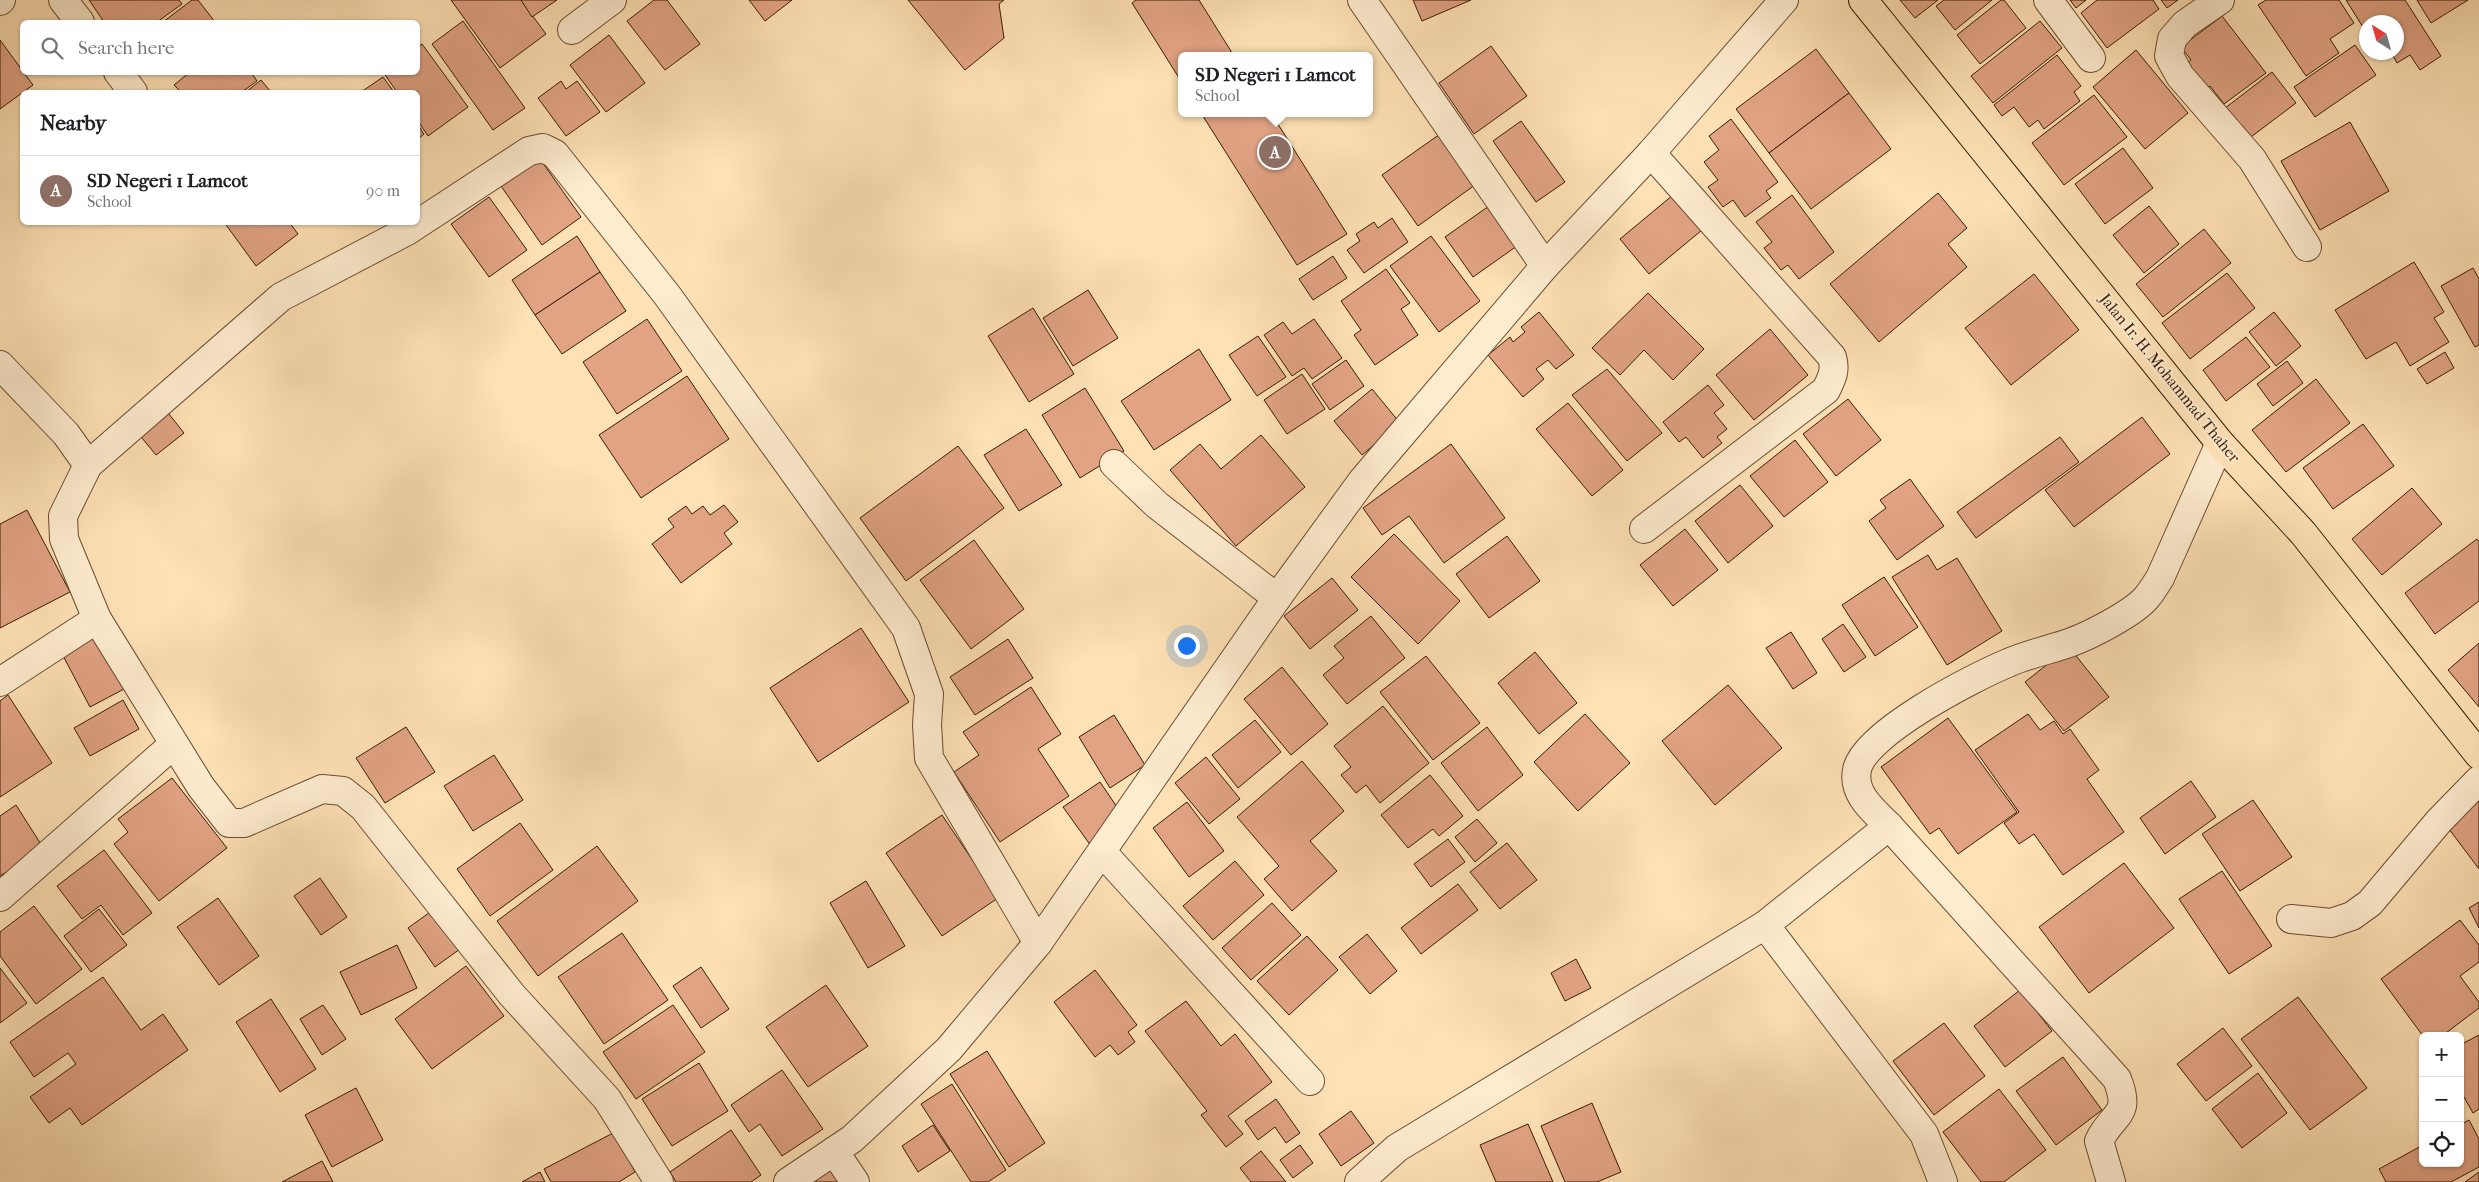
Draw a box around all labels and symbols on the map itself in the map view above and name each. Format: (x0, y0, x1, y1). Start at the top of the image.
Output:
north arrow (2359, 15, 2404, 60)
pin: A (1259, 133, 1291, 171)
street label: Jalan Ir. H. Mohammad Thaher (2095, 288, 2244, 466)
your location (1174, 633, 1200, 659)

